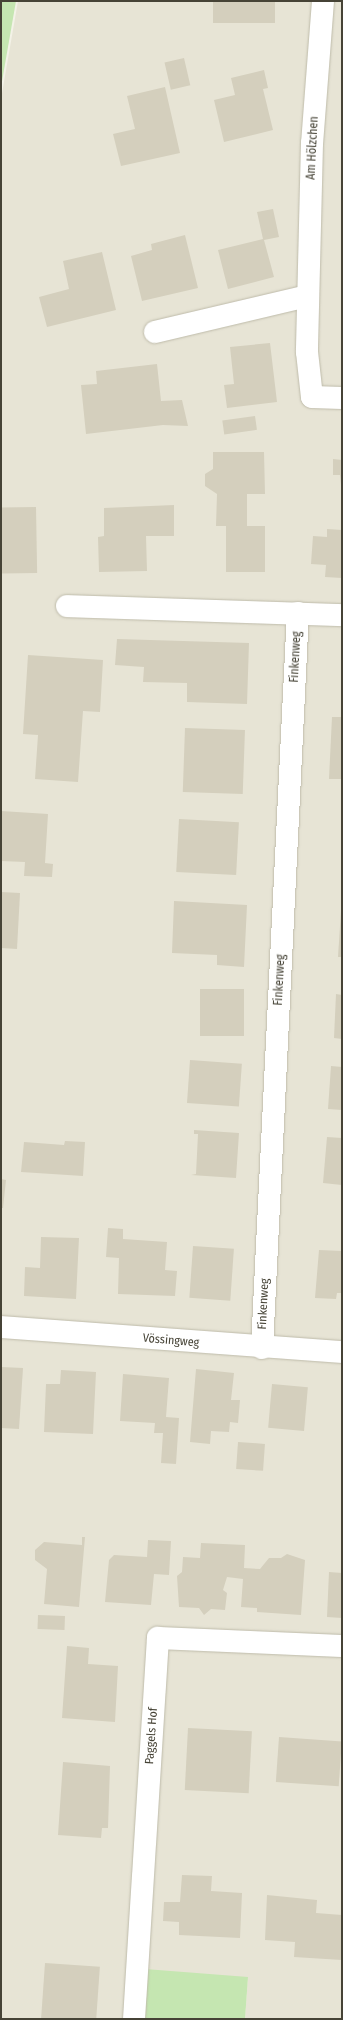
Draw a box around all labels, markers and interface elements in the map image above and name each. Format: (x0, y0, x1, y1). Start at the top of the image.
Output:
street label: Am Hölzchen (304, 116, 322, 180)
street label: Finkenweg (287, 631, 305, 683)
street label: Finkenweg (271, 954, 289, 1006)
street label: Finkenweg (255, 1278, 273, 1330)
street label: Vössingweg (142, 1331, 200, 1351)
street label: Paggels Hof (143, 1707, 161, 1765)

